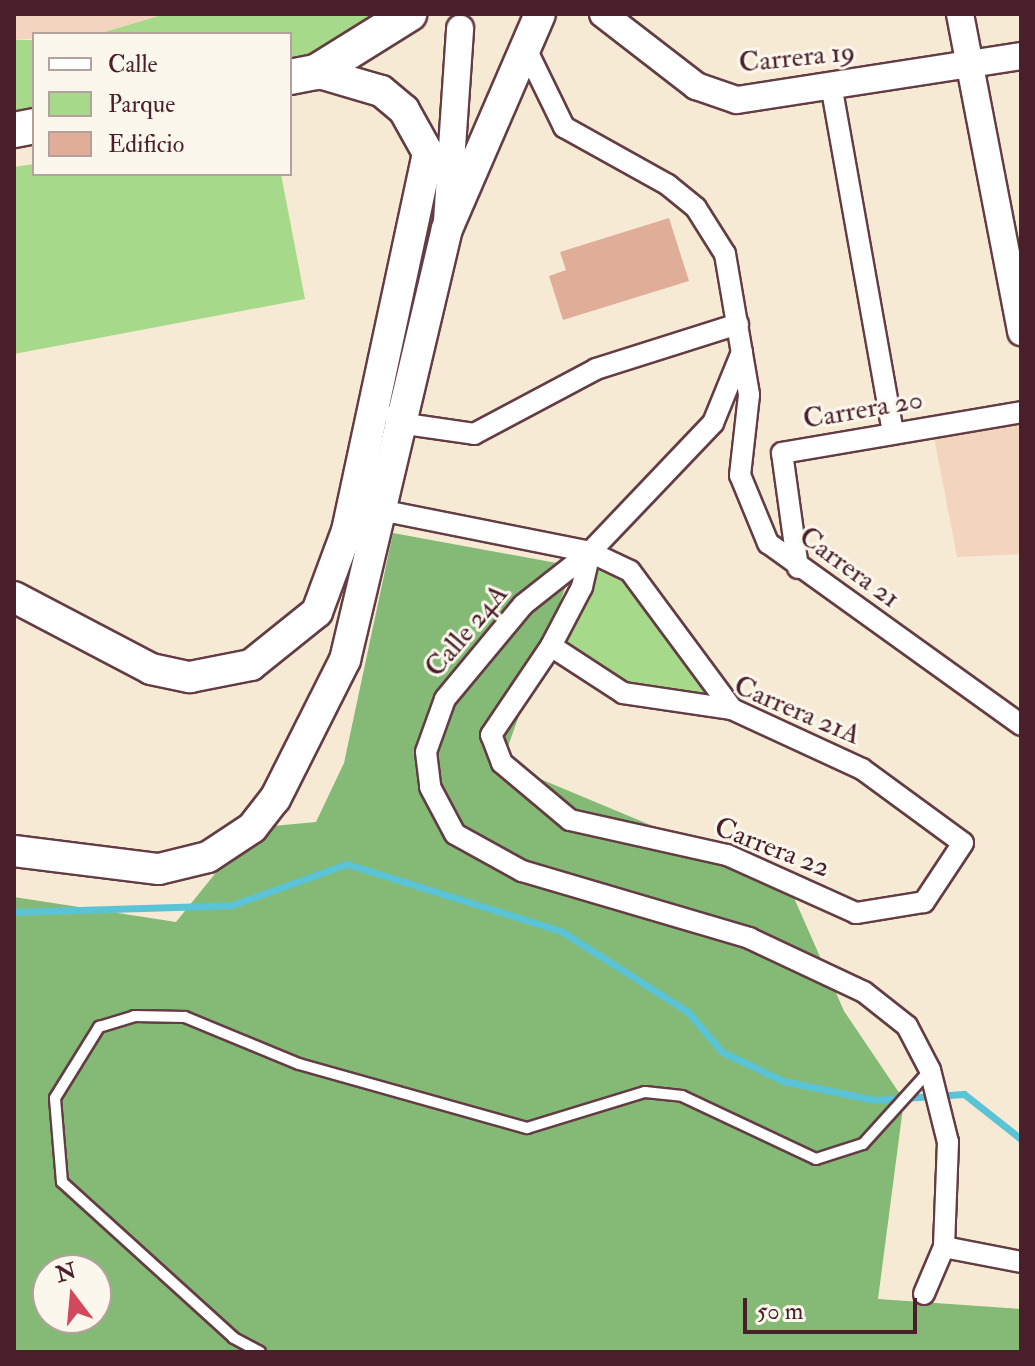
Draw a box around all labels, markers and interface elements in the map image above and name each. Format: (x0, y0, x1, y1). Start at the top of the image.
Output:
legend (32, 32, 292, 176)
street label: Carrera 19 (737, 35, 857, 81)
text: Calle (108, 49, 158, 80)
text: Parque (108, 89, 175, 120)
text: Edificio (108, 129, 184, 160)
street label: Carrera 20 (801, 383, 925, 437)
street label: Carrera 21 (792, 520, 906, 616)
street label: Calle 24A (419, 578, 515, 684)
street label: Carrera 21A (729, 669, 865, 753)
street label: Carrera 22 (710, 811, 834, 885)
north arrow (32, 1254, 112, 1334)
text: N (53, 1257, 79, 1289)
scale bar (747, 1282, 921, 1332)
text: 50 m (757, 1296, 803, 1327)

